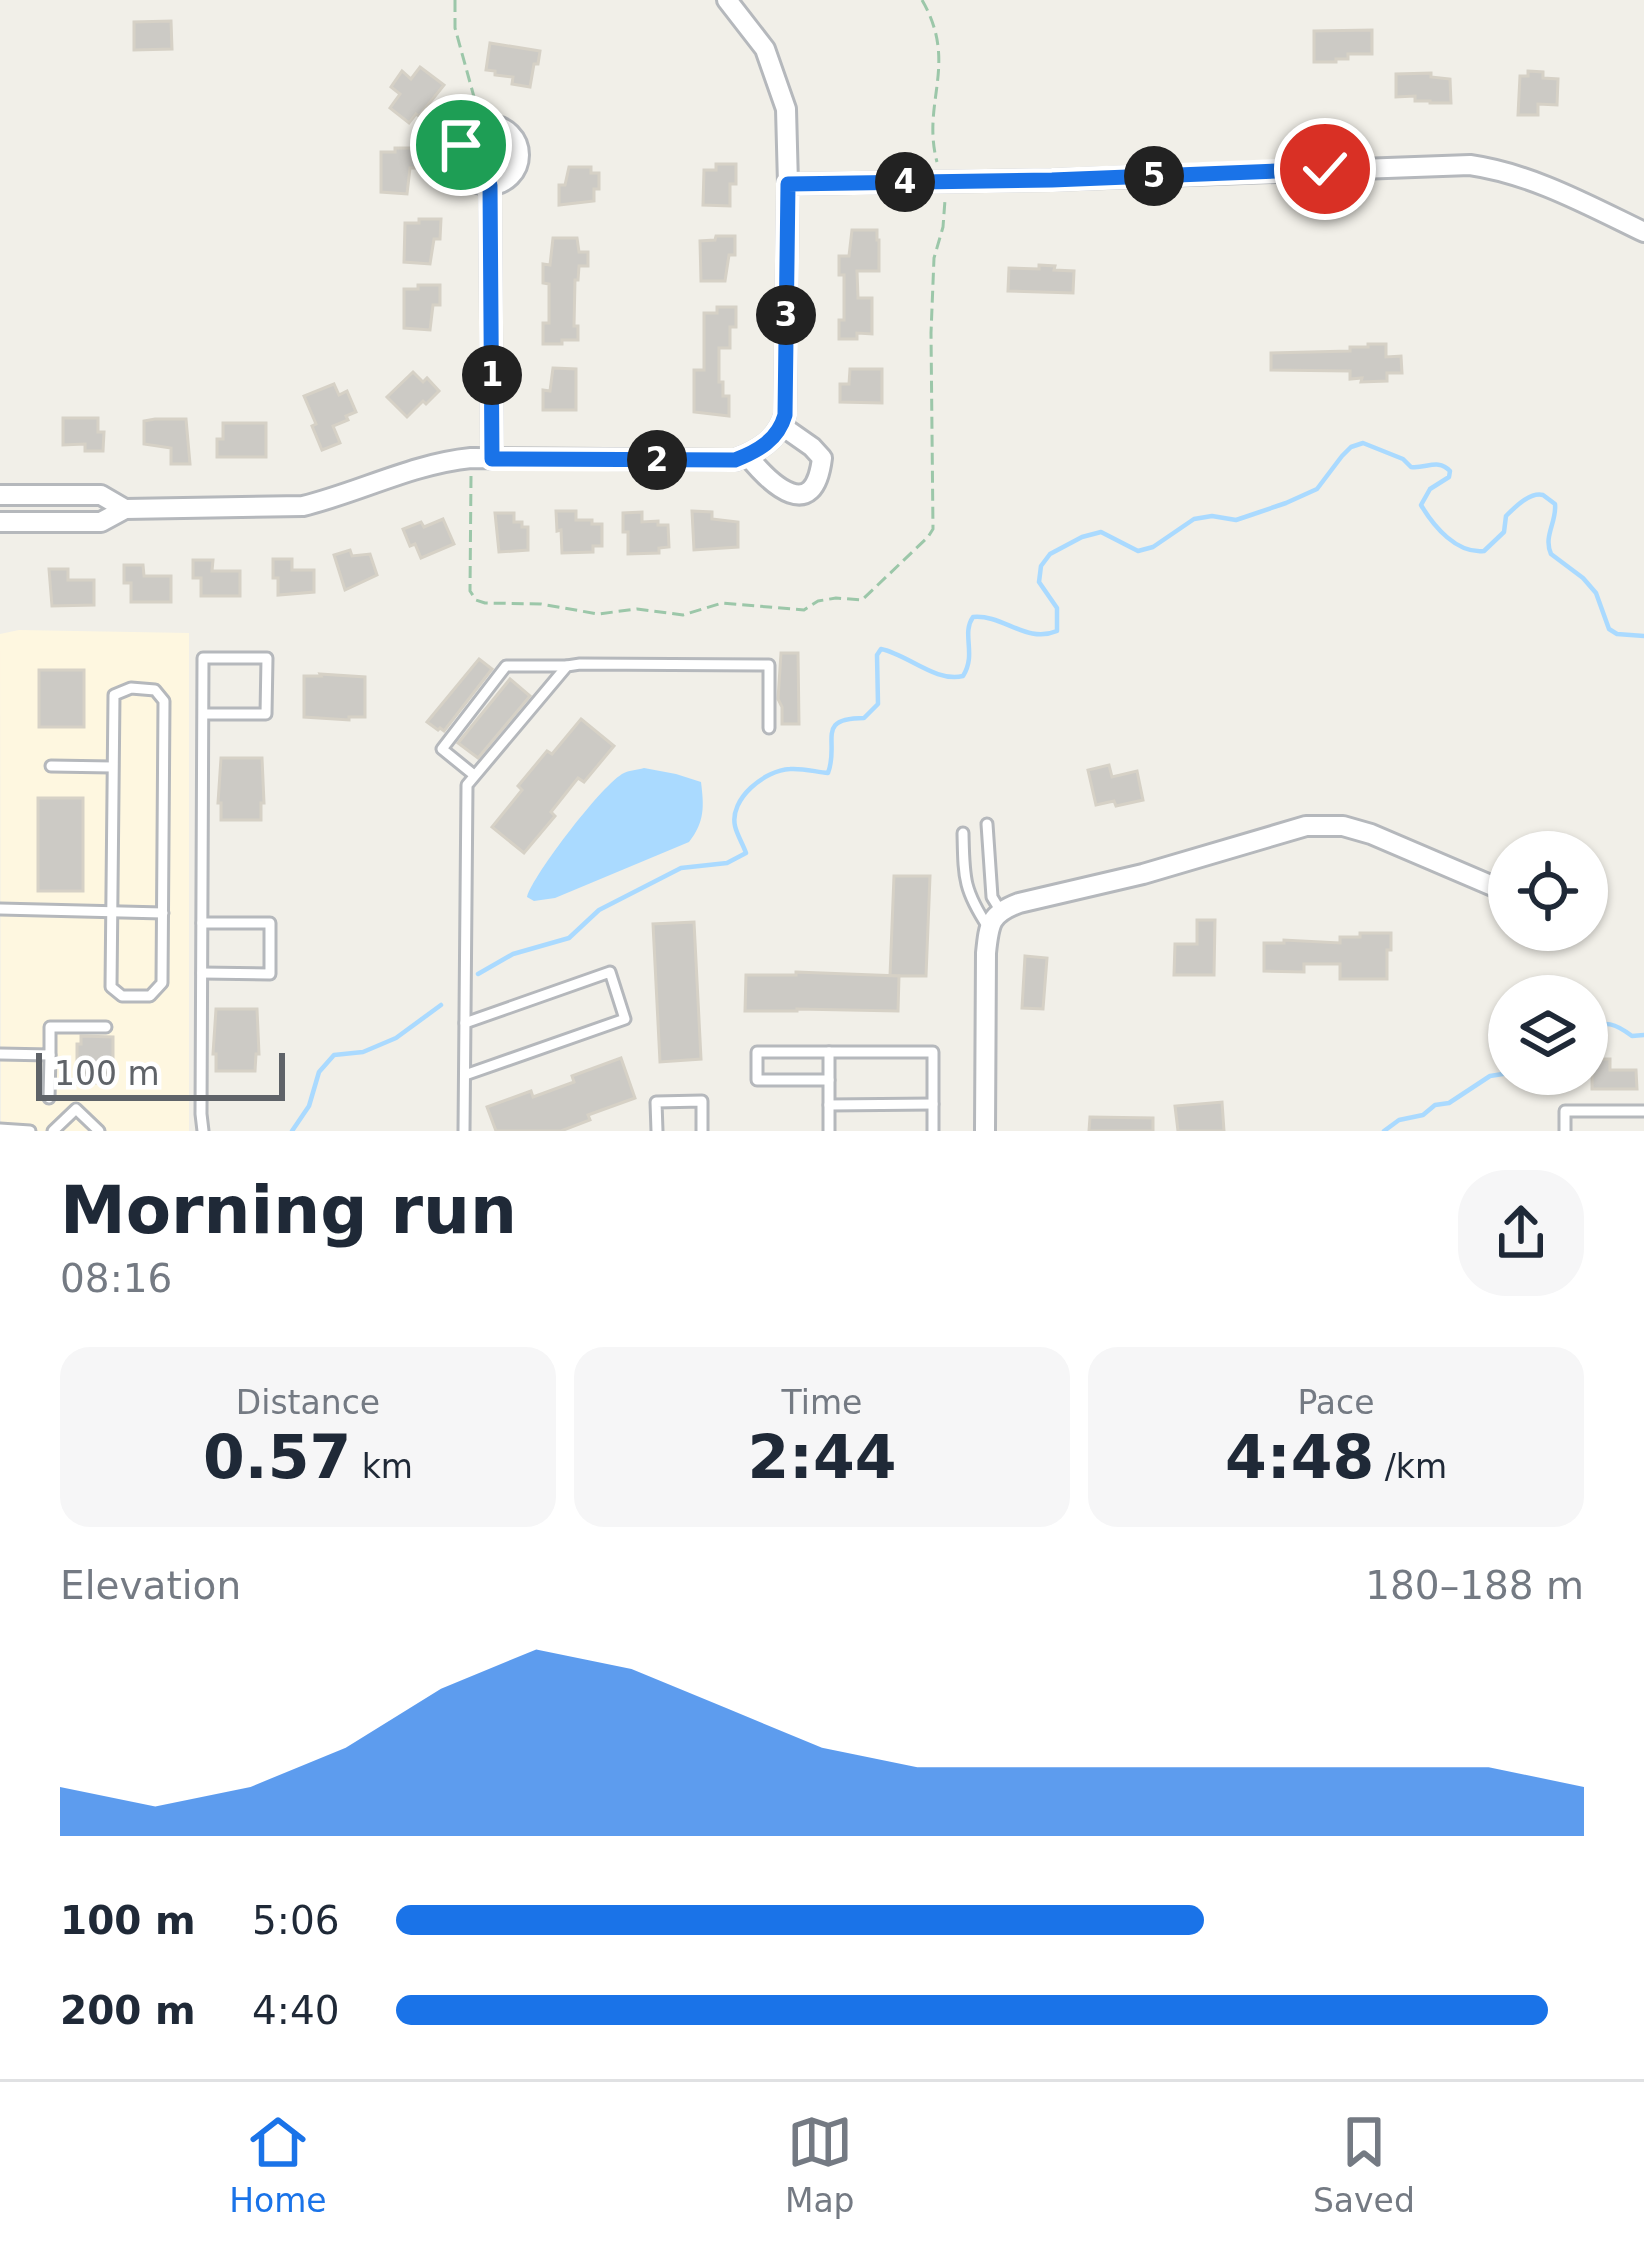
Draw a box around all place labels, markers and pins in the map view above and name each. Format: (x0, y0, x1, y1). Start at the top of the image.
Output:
pin (410, 94, 512, 196)
pin (1274, 118, 1376, 220)
pin: 5 (1124, 146, 1184, 206)
pin: 4 (875, 152, 935, 212)
pin: 3 (756, 285, 816, 345)
pin: 1 (462, 345, 522, 405)
pin: 2 (627, 430, 687, 490)

